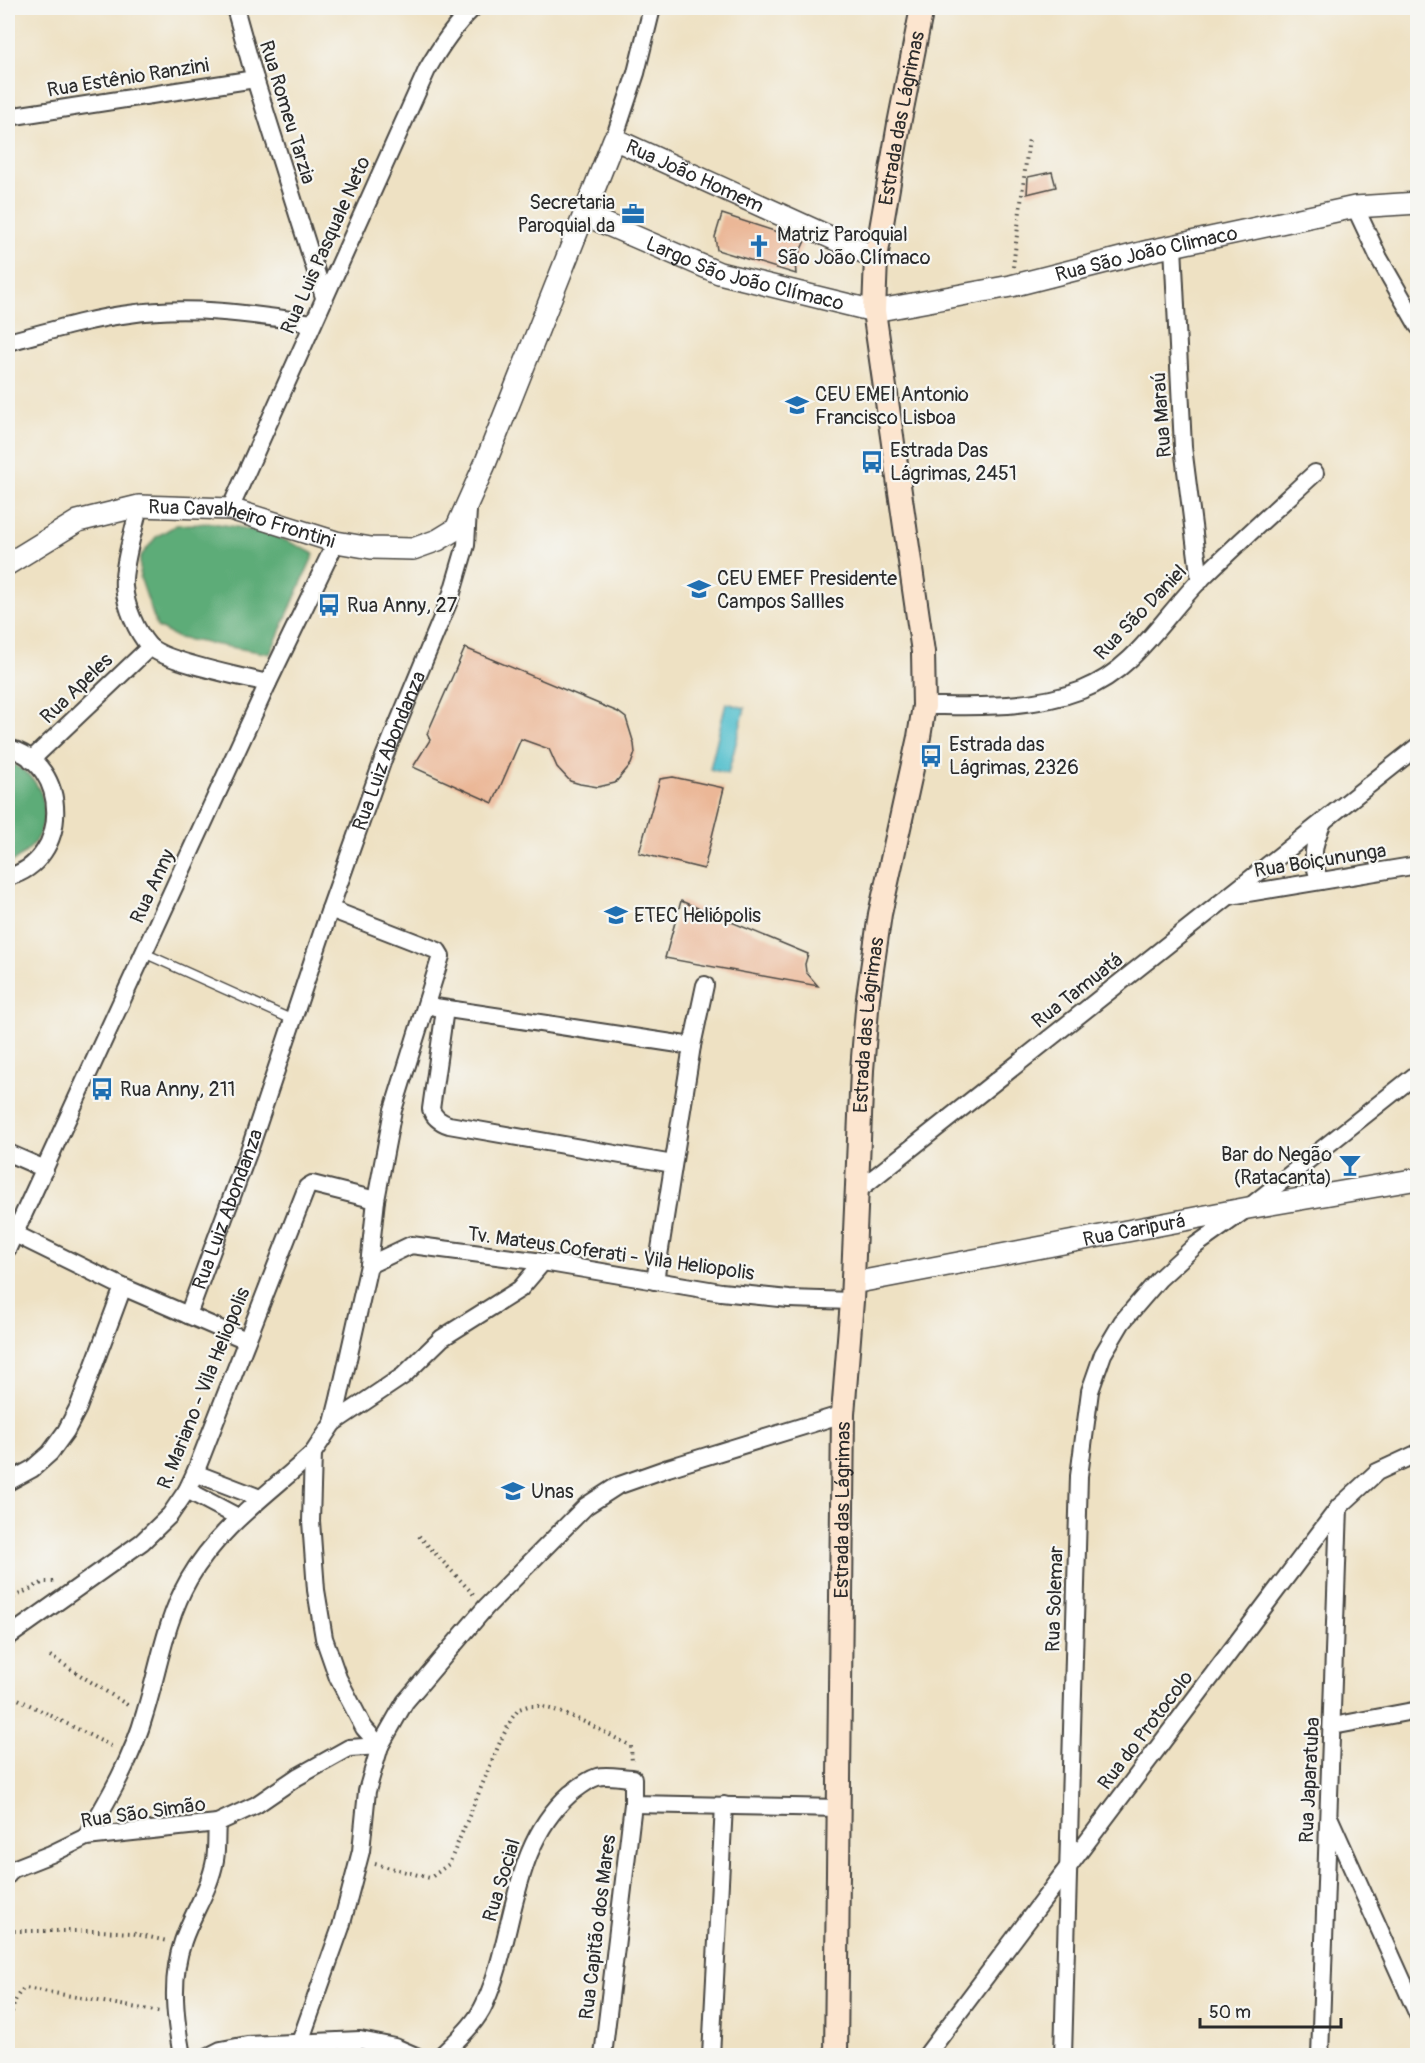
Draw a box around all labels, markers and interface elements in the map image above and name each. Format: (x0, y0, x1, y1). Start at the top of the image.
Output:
street label: Estrada das Lágrimas (873, 29, 930, 207)
street label: Rua Romeu Tarzia (254, 37, 321, 187)
street label: Rua Estênio Ranzini (45, 52, 211, 103)
street label: Rua João Homem (622, 134, 768, 218)
street label: Rua Luis Pasquale Neto (275, 152, 376, 338)
place label: Secretaria Paroquial da (518, 190, 615, 238)
office icon: Secretaria Paroquial da (620, 201, 646, 227)
street label: Rua São João Climaco (1053, 220, 1240, 287)
place label: Matriz Paroquial São João Clímaco (777, 222, 931, 270)
street label: Largo São João Clímaco (642, 231, 847, 316)
church icon: Matriz Paroquial São João Clímaco (746, 233, 772, 259)
street label: Rua Maraú (1146, 371, 1177, 459)
place label: CEU EMEI Antonio Francisco Lisboa (815, 382, 969, 430)
school or university icon: CEU EMEI Antonio Francisco Lisboa (784, 392, 810, 418)
place label: Estrada Das Lágrimas, 2451 (890, 438, 1017, 486)
bus stop icon: Estrada Das Lágrimas, 2451 (859, 449, 885, 475)
street label: Rua Cavalheiro Frontini (148, 494, 338, 554)
street label: Rua São Daniel (1089, 559, 1192, 665)
place label: CEU EMEF Presidente Campos Sallles (717, 566, 897, 614)
school or university icon: CEU EMEF Presidente Campos Sallles (686, 576, 712, 602)
bus stop icon: Rua Anny, 27 (316, 592, 342, 618)
place label: Rua Anny, 27 (347, 593, 458, 618)
street label: Rua Apeles (35, 648, 118, 729)
street label: Rua Luiz Abondanza (347, 667, 431, 834)
place label: Estrada das Lágrimas, 2326 (949, 732, 1079, 780)
bus stop icon: Estrada das Lágrimas, 2326 (918, 743, 944, 769)
street label: Rua Boiçununga (1252, 838, 1388, 883)
street label: Rua Anny (124, 845, 181, 927)
school or university icon: ETEC Heliópolis (603, 902, 629, 928)
place label: ETEC Heliópolis (634, 903, 761, 928)
street label: Estrada das Lágrimas (848, 935, 890, 1113)
street label: Rua Tamuatá (1027, 947, 1128, 1034)
bus stop icon: Rua Anny, 211 (89, 1076, 115, 1102)
place label: Rua Anny, 211 (120, 1077, 235, 1102)
street label: Rua Luiz Abondanza (187, 1126, 268, 1293)
place label: Bar do Negão (Ratacanta) (1221, 1142, 1332, 1190)
bar icon: Bar do Negão (Ratacanta) (1337, 1152, 1363, 1178)
street label: Rua Caripurá (1081, 1208, 1187, 1252)
street label: Tv. Mateus Coferati - Vila Heliopolis (466, 1221, 756, 1286)
street label: R. Mariano - Vila Heliopolis (152, 1284, 255, 1493)
street label: Estrada das Lágrimas (829, 1422, 856, 1599)
school or university icon: Unas (500, 1478, 526, 1504)
place label: Unas (531, 1479, 574, 1504)
street label: Rua Solemar (1040, 1545, 1069, 1653)
street label: Rua do Protocolo (1092, 1665, 1199, 1795)
street label: Rua Japaratuba (1294, 1716, 1325, 1844)
street label: Rua São Simão (79, 1791, 207, 1834)
street label: Rua Capitão dos Mares (574, 1833, 621, 2021)
street label: Rua Social (477, 1836, 526, 1925)
scale bar (1200, 1991, 1341, 2029)
text: 50 m (1209, 2001, 1251, 2024)

